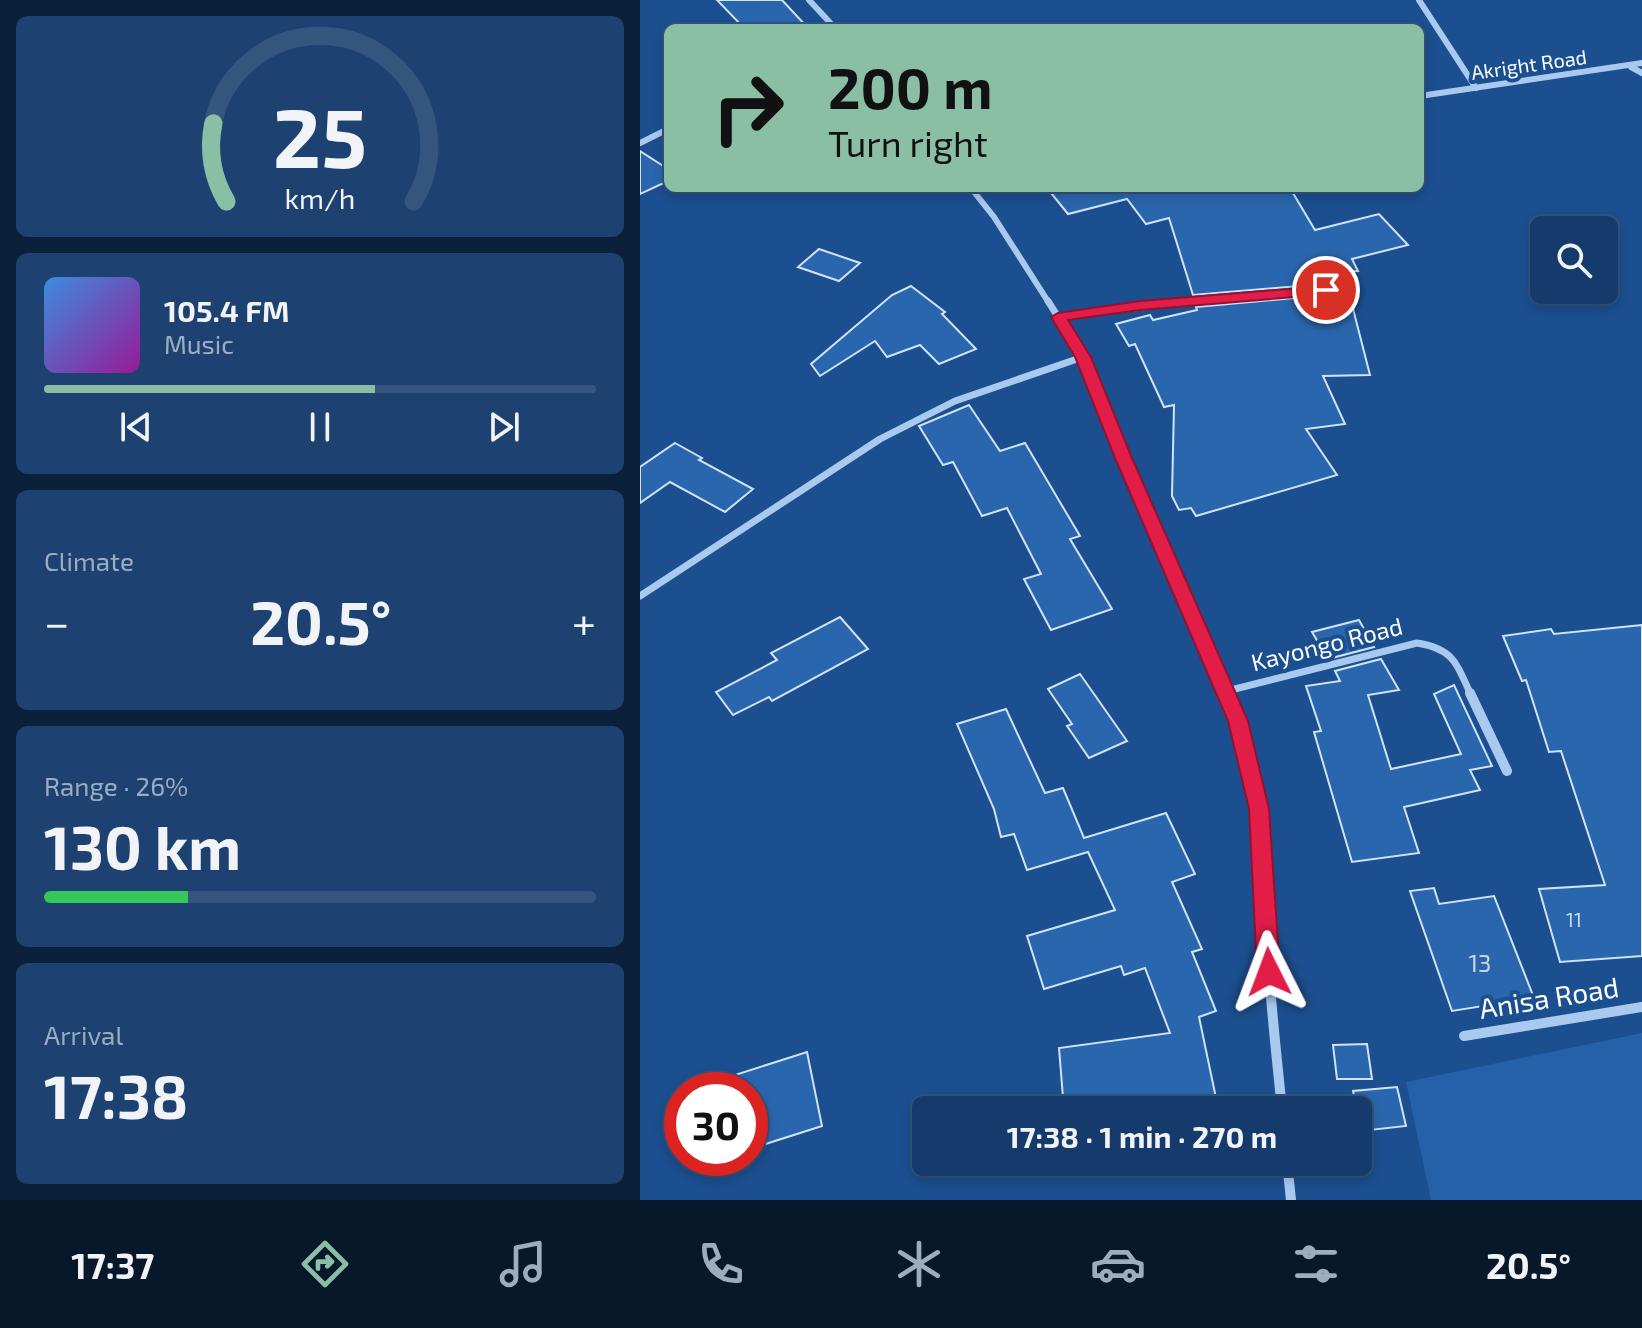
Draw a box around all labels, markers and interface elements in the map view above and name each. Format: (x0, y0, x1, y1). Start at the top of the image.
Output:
street label: Akright Road (1469, 44, 1588, 84)
text: 200 m (828, 53, 993, 120)
icon: right (696, 56, 800, 160)
text: 25 (273, 85, 367, 185)
text: Turn right (828, 121, 988, 164)
text: km/h (285, 181, 355, 216)
map controls (1530, 216, 1618, 304)
button: search (1530, 216, 1618, 304)
pin (1292, 256, 1360, 324)
icon: arrive (1304, 268, 1348, 312)
text: 105.4 FM (164, 292, 289, 328)
text: Music (164, 328, 234, 359)
icon: previous (114, 405, 158, 449)
icon: pause (298, 405, 342, 449)
icon: next (482, 405, 526, 449)
text: Climate (44, 545, 134, 576)
text: 20.5° (250, 585, 391, 657)
text: − (44, 595, 70, 648)
text: + (572, 595, 596, 648)
street label: Kayongo Road (1248, 611, 1405, 676)
text: Range · 26% (44, 770, 188, 801)
text: 130 km (44, 810, 241, 882)
house number: 11 (1566, 907, 1582, 931)
position arrow (1227, 930, 1311, 1014)
house number: 13 (1469, 948, 1491, 977)
street label: Anisa Road (1477, 969, 1621, 1025)
text: Arrival (44, 1019, 123, 1050)
text: 17:38 (44, 1059, 188, 1131)
speed limit sign: 30 (664, 1072, 768, 1176)
text: 17:38 · 1 min · 270 m (1007, 1118, 1277, 1154)
icon: directions (297, 1236, 353, 1292)
icon: music (495, 1236, 551, 1292)
icon: phone (693, 1236, 749, 1292)
icon: climate (891, 1236, 947, 1292)
icon: car (1090, 1236, 1146, 1292)
icon: filters (1288, 1236, 1344, 1292)
text: 17:37 (71, 1243, 154, 1286)
text: 20.5° (1486, 1243, 1571, 1286)

